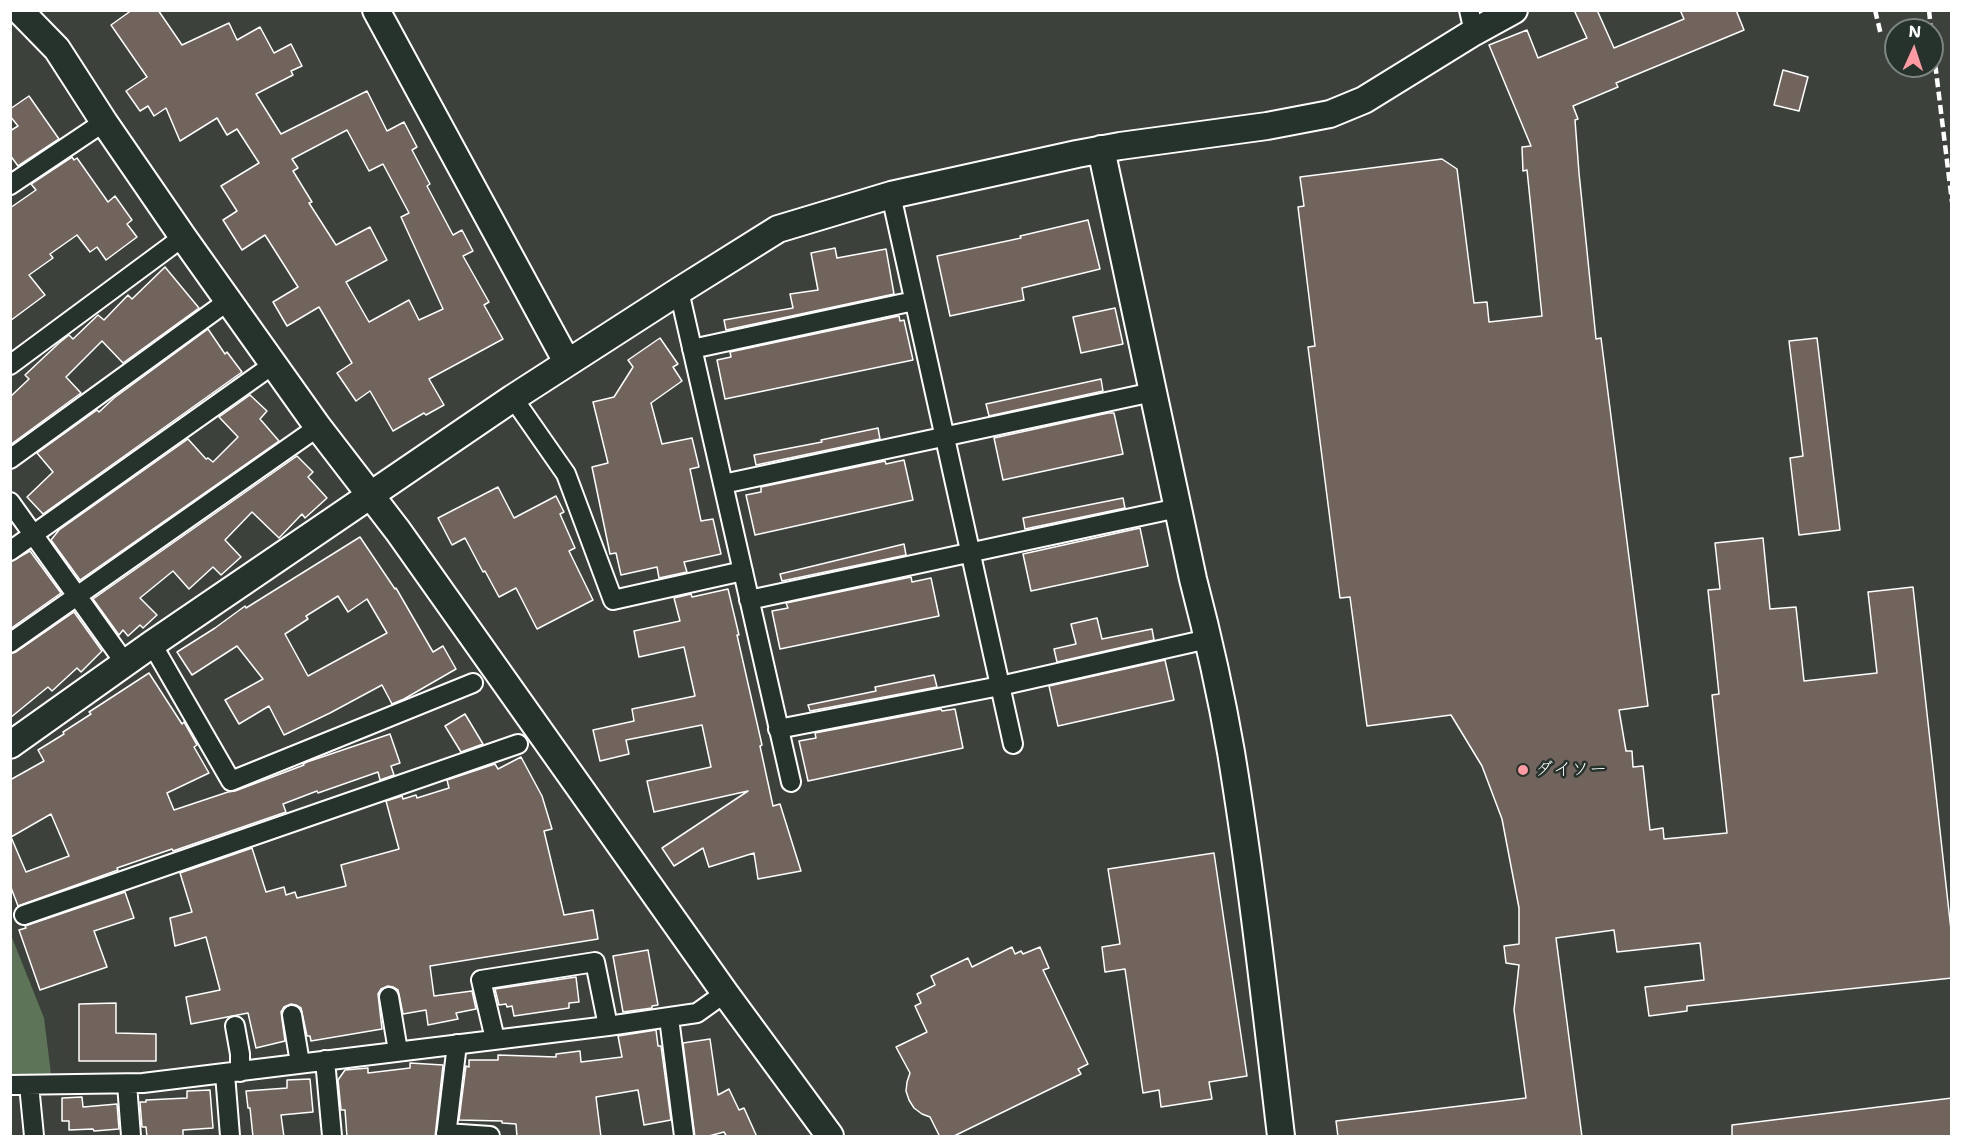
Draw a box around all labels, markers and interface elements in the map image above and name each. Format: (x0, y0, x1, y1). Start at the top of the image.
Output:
north arrow (1884, 18, 1944, 78)
text: N (1908, 21, 1922, 42)
place label: ダイソー (1535, 759, 1607, 781)
marker: ダイソー (1516, 763, 1530, 777)

